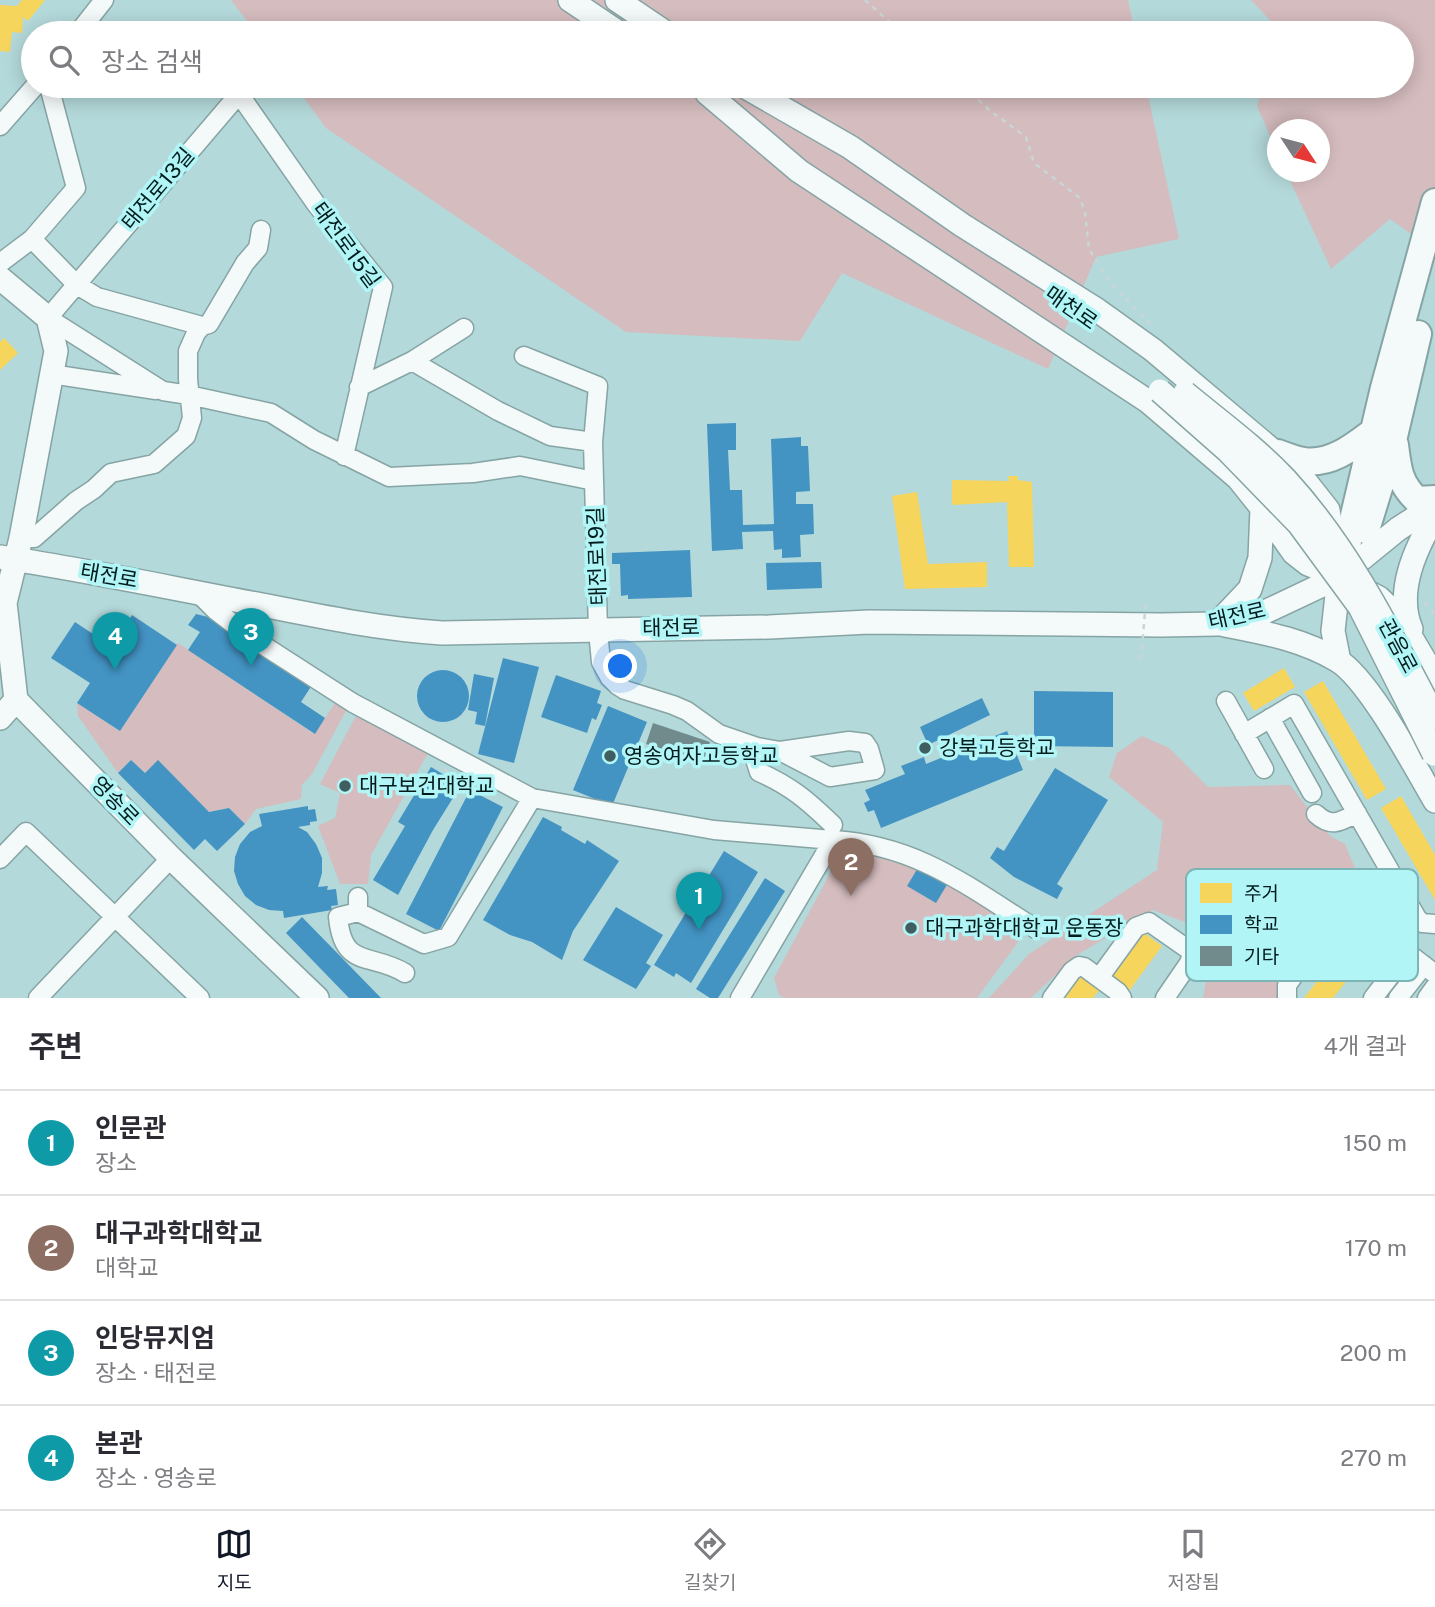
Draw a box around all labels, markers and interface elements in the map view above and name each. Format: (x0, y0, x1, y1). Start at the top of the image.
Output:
search box (21, 21, 1414, 98)
icon: search (45, 41, 83, 79)
text: 장소 검색 (101, 46, 203, 77)
north arrow (1267, 119, 1330, 182)
street label: 태전로13길 (116, 143, 199, 235)
street label: 태전로15길 (307, 197, 386, 292)
street label: 매천로 (1040, 281, 1102, 334)
street label: 태전로19길 (582, 506, 611, 606)
street label: 태전로 (78, 558, 140, 593)
street label: 태전로 (1206, 597, 1268, 634)
pin: 3 (228, 608, 274, 666)
pin: 4 (92, 612, 138, 670)
street label: 태전로 (642, 614, 700, 641)
street label: 관음로 (1374, 614, 1423, 677)
your location (603, 649, 637, 683)
place label: 강북고등학교 (939, 735, 1055, 760)
marker: 강북고등학교 (917, 740, 933, 756)
place label: 영송여자고등학교 (624, 743, 779, 768)
marker: 영송여자고등학교 (602, 748, 618, 764)
street label: 영송로 (86, 771, 144, 830)
place label: 대구보건대학교 (359, 773, 494, 798)
marker: 대구보건대학교 (337, 778, 353, 794)
pin: 2 (828, 838, 874, 896)
legend (1186, 869, 1418, 981)
pin: 1 (676, 872, 722, 930)
text: 주거 (1244, 882, 1279, 904)
text: 학교 (1244, 913, 1279, 935)
place label: 대구과학대학교 운동장 (925, 915, 1123, 940)
marker: 대구과학대학교 운동장 (903, 920, 919, 936)
text: 기타 (1244, 945, 1279, 967)
text: 주변 (28, 1028, 83, 1064)
text: 4개 결과 (1323, 1032, 1407, 1059)
text: 인문관 (95, 1112, 167, 1143)
text: 1 (46, 1129, 56, 1156)
text: 150 m (1343, 1129, 1407, 1156)
text: 장소 (95, 1149, 137, 1176)
text: 대구과학대학교 (95, 1217, 262, 1248)
text: 2 (44, 1234, 58, 1261)
text: 170 m (1345, 1234, 1407, 1261)
text: 대학교 (95, 1254, 158, 1281)
text: 인당뮤지엄 (95, 1322, 215, 1353)
text: 3 (43, 1339, 59, 1366)
text: 200 m (1340, 1339, 1407, 1366)
text: 장소 · 태전로 (95, 1359, 217, 1386)
text: 본관 (95, 1427, 143, 1458)
text: 4 (43, 1444, 59, 1471)
text: 270 m (1340, 1444, 1407, 1471)
text: 장소 · 영송로 (95, 1464, 217, 1491)
tab: 지도 (215, 1525, 253, 1594)
tab: 길찾기 (684, 1525, 736, 1594)
tab: 저장됨 (1167, 1525, 1220, 1594)

